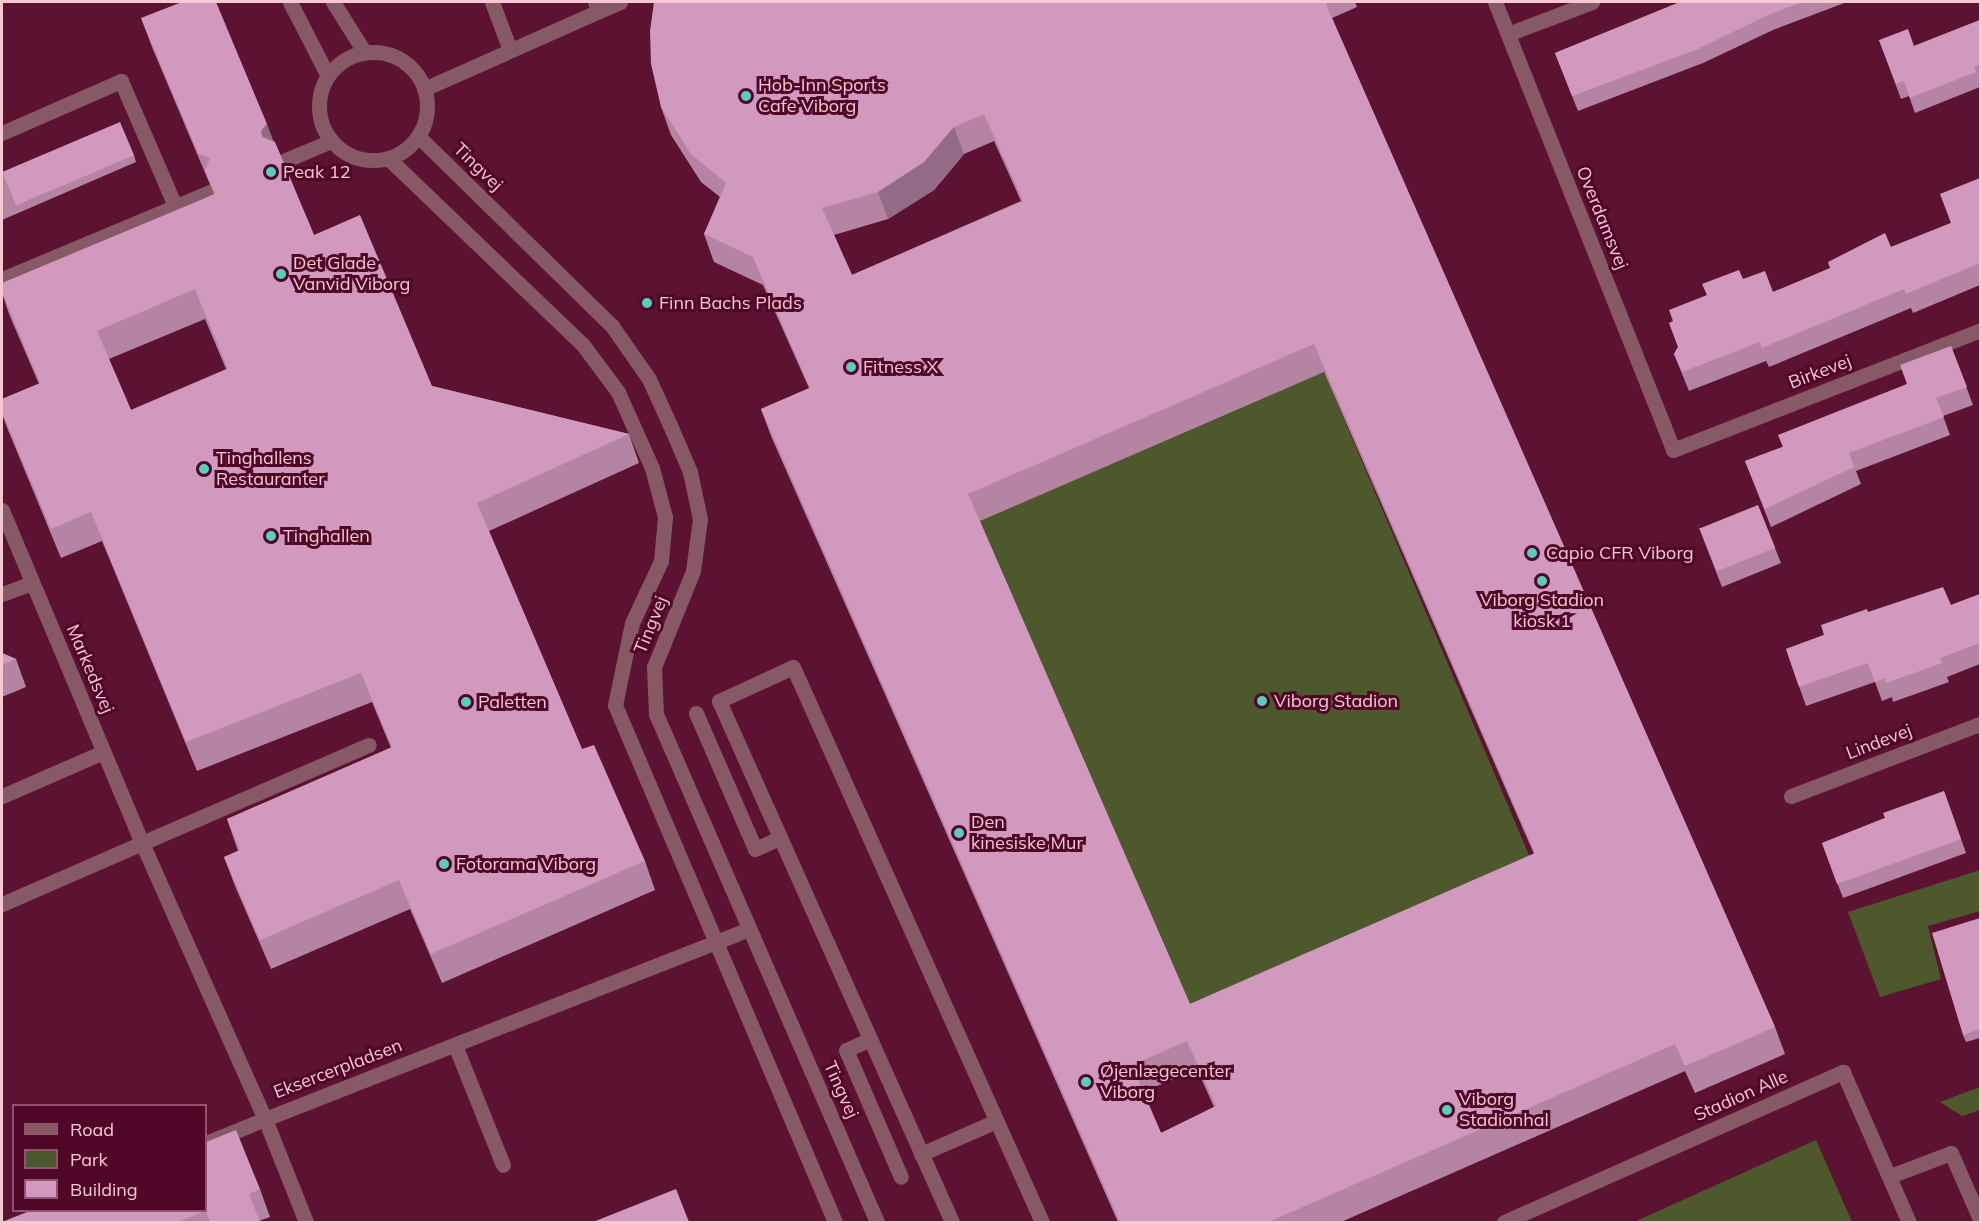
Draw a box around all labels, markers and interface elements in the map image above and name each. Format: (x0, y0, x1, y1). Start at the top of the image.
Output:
place label: Hob-Inn Sports Cafe Viborg (758, 75, 886, 118)
marker: Hob-Inn Sports Cafe Viborg (739, 89, 753, 103)
street label: Tingvej (449, 138, 507, 196)
place label: Peak 12 (283, 161, 350, 183)
street label: Overdamsvej (1572, 163, 1632, 273)
marker: Peak 12 (264, 165, 278, 179)
place label: Det Glade Vanvid Viborg (293, 253, 410, 296)
marker: Det Glade Vanvid Viborg (274, 267, 288, 281)
place label: Finn Bachs Plads (659, 292, 802, 314)
marker: Finn Bachs Plads (640, 296, 654, 310)
street label: Birkevej (1786, 350, 1854, 394)
place label: Fitness X (863, 356, 938, 378)
marker: Fitness X (844, 360, 858, 374)
place label: Tinghallens Restauranter (216, 448, 325, 490)
marker: Tinghallens Restauranter (197, 462, 211, 476)
place label: Tinghallen (283, 525, 370, 547)
marker: Tinghallen (264, 529, 278, 543)
place label: Capio CFR Viborg (1546, 542, 1694, 564)
marker: Capio CFR Viborg (1523, 544, 1541, 562)
marker: Viborg Stadion kiosk 1 (1535, 574, 1549, 588)
place label: Viborg Stadion kiosk 1 (1480, 590, 1604, 632)
street label: Tingvej (630, 593, 672, 657)
street label: Markedsvej (62, 621, 118, 717)
place label: Viborg Stadion (1274, 690, 1398, 712)
place label: Paletten (478, 691, 547, 713)
marker: Viborg Stadion (1255, 694, 1269, 708)
marker: Paletten (459, 695, 473, 709)
street label: Lindevej (1843, 720, 1915, 764)
place label: Den kinesiske Mur (971, 812, 1083, 854)
marker: Den kinesiske Mur (952, 826, 966, 840)
place label: Fotorama Viborg (456, 853, 596, 875)
marker: Fotorama Viborg (437, 857, 451, 871)
street label: Eksercerpladsen (271, 1035, 405, 1103)
street label: Tingvej (819, 1058, 863, 1122)
place label: Øjenlægecenter Viborg (1100, 1061, 1231, 1104)
street label: Stadion Alle (1691, 1066, 1791, 1126)
marker: Øjenlægecenter Viborg (1077, 1073, 1095, 1091)
place label: Viborg Stadionhal (1459, 1089, 1549, 1132)
marker: Viborg Stadionhal (1440, 1103, 1454, 1117)
legend (12, 1104, 207, 1212)
text: Road (70, 1118, 114, 1141)
text: Park (70, 1148, 108, 1171)
text: Building (70, 1178, 138, 1201)

